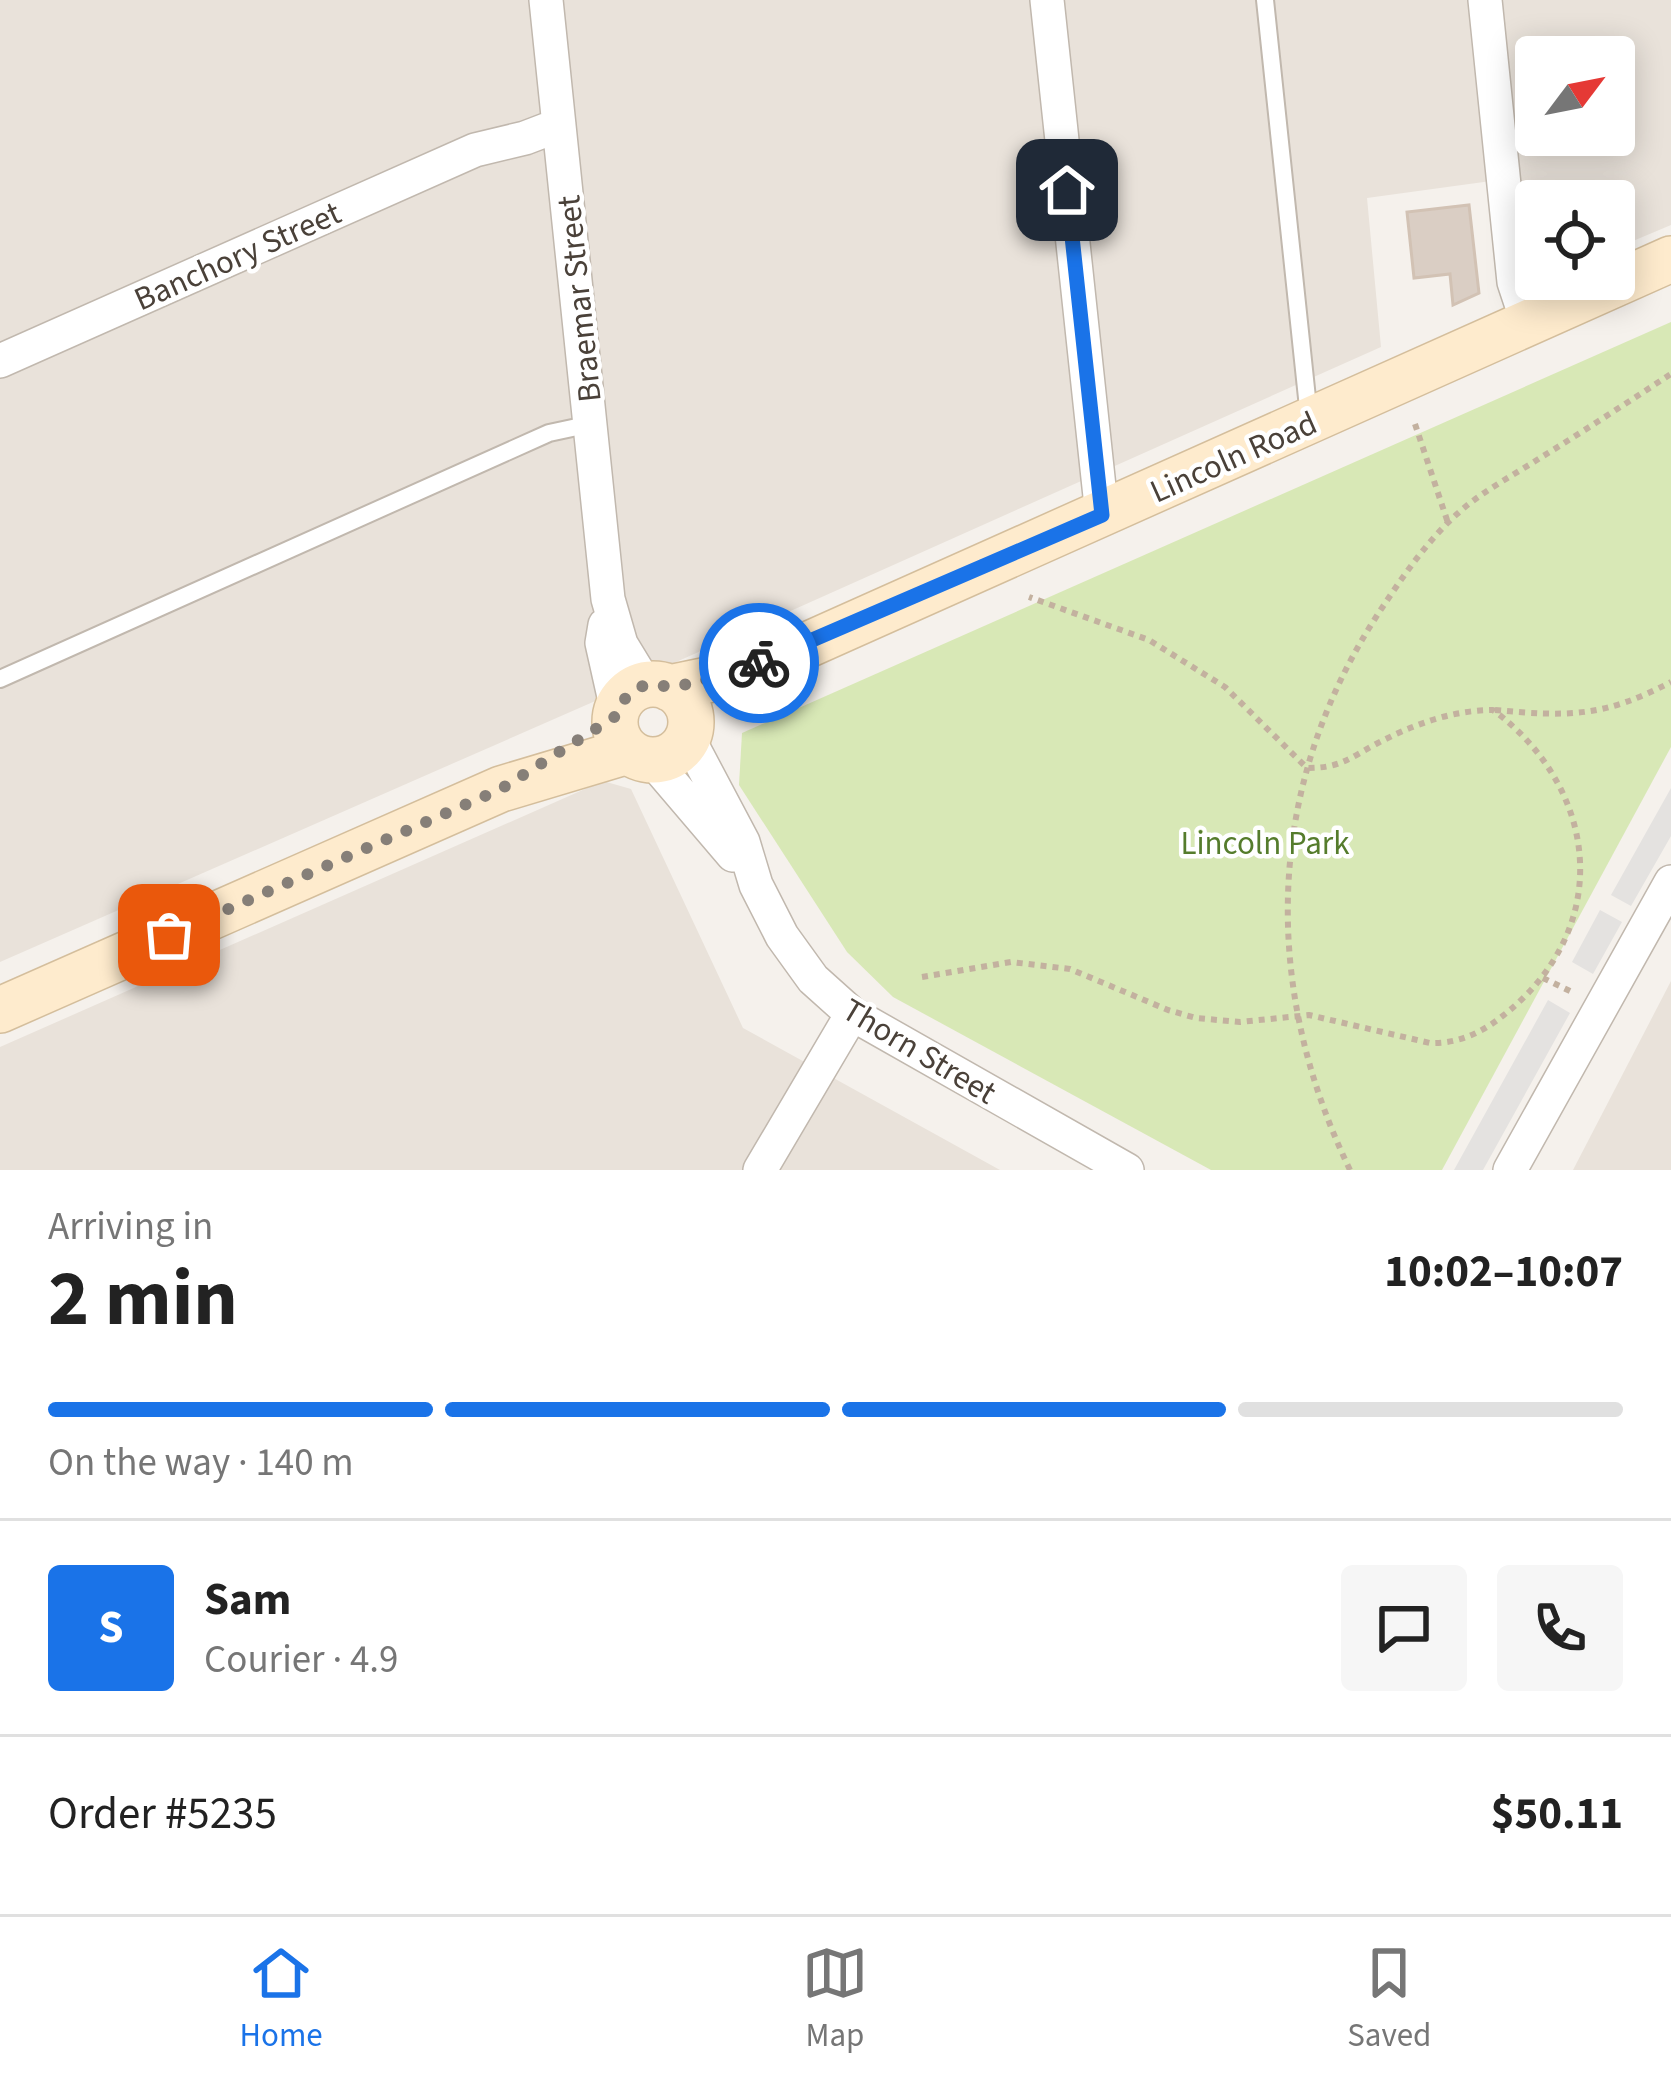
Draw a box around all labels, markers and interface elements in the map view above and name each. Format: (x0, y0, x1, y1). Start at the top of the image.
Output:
north arrow (1515, 36, 1635, 156)
map controls (1515, 36, 1635, 300)
pin (1016, 139, 1118, 241)
icon: home (1034, 157, 1100, 223)
button: locate (1515, 180, 1635, 300)
street label: Banchory Street (127, 190, 349, 323)
street label: Braemar Street (545, 193, 614, 405)
street label: Lincoln Road (1143, 400, 1325, 515)
courier (699, 603, 819, 723)
icon: bike (726, 630, 792, 696)
park label: Lincoln Park (1180, 820, 1350, 867)
pin (118, 884, 220, 986)
icon: bag (136, 902, 202, 968)
street label: Thorn Street (833, 987, 1005, 1116)
text: Arriving in (48, 1199, 213, 1255)
text: 10:02–10:07 (1384, 1240, 1623, 1304)
text: 2 min (48, 1244, 238, 1355)
text: On the way · 140 m (48, 1435, 354, 1491)
button: chat (1341, 1565, 1467, 1691)
button: phone (1497, 1565, 1623, 1691)
text: Sam (204, 1568, 291, 1632)
text: S (98, 1596, 124, 1660)
text: Courier · 4.9 (204, 1632, 398, 1688)
text: Order #5235 (48, 1782, 277, 1846)
text: $50.11 (1491, 1782, 1623, 1846)
tab: Home (240, 1940, 323, 2059)
tab: Map (802, 1940, 868, 2059)
tab: Saved (1347, 1940, 1431, 2059)

